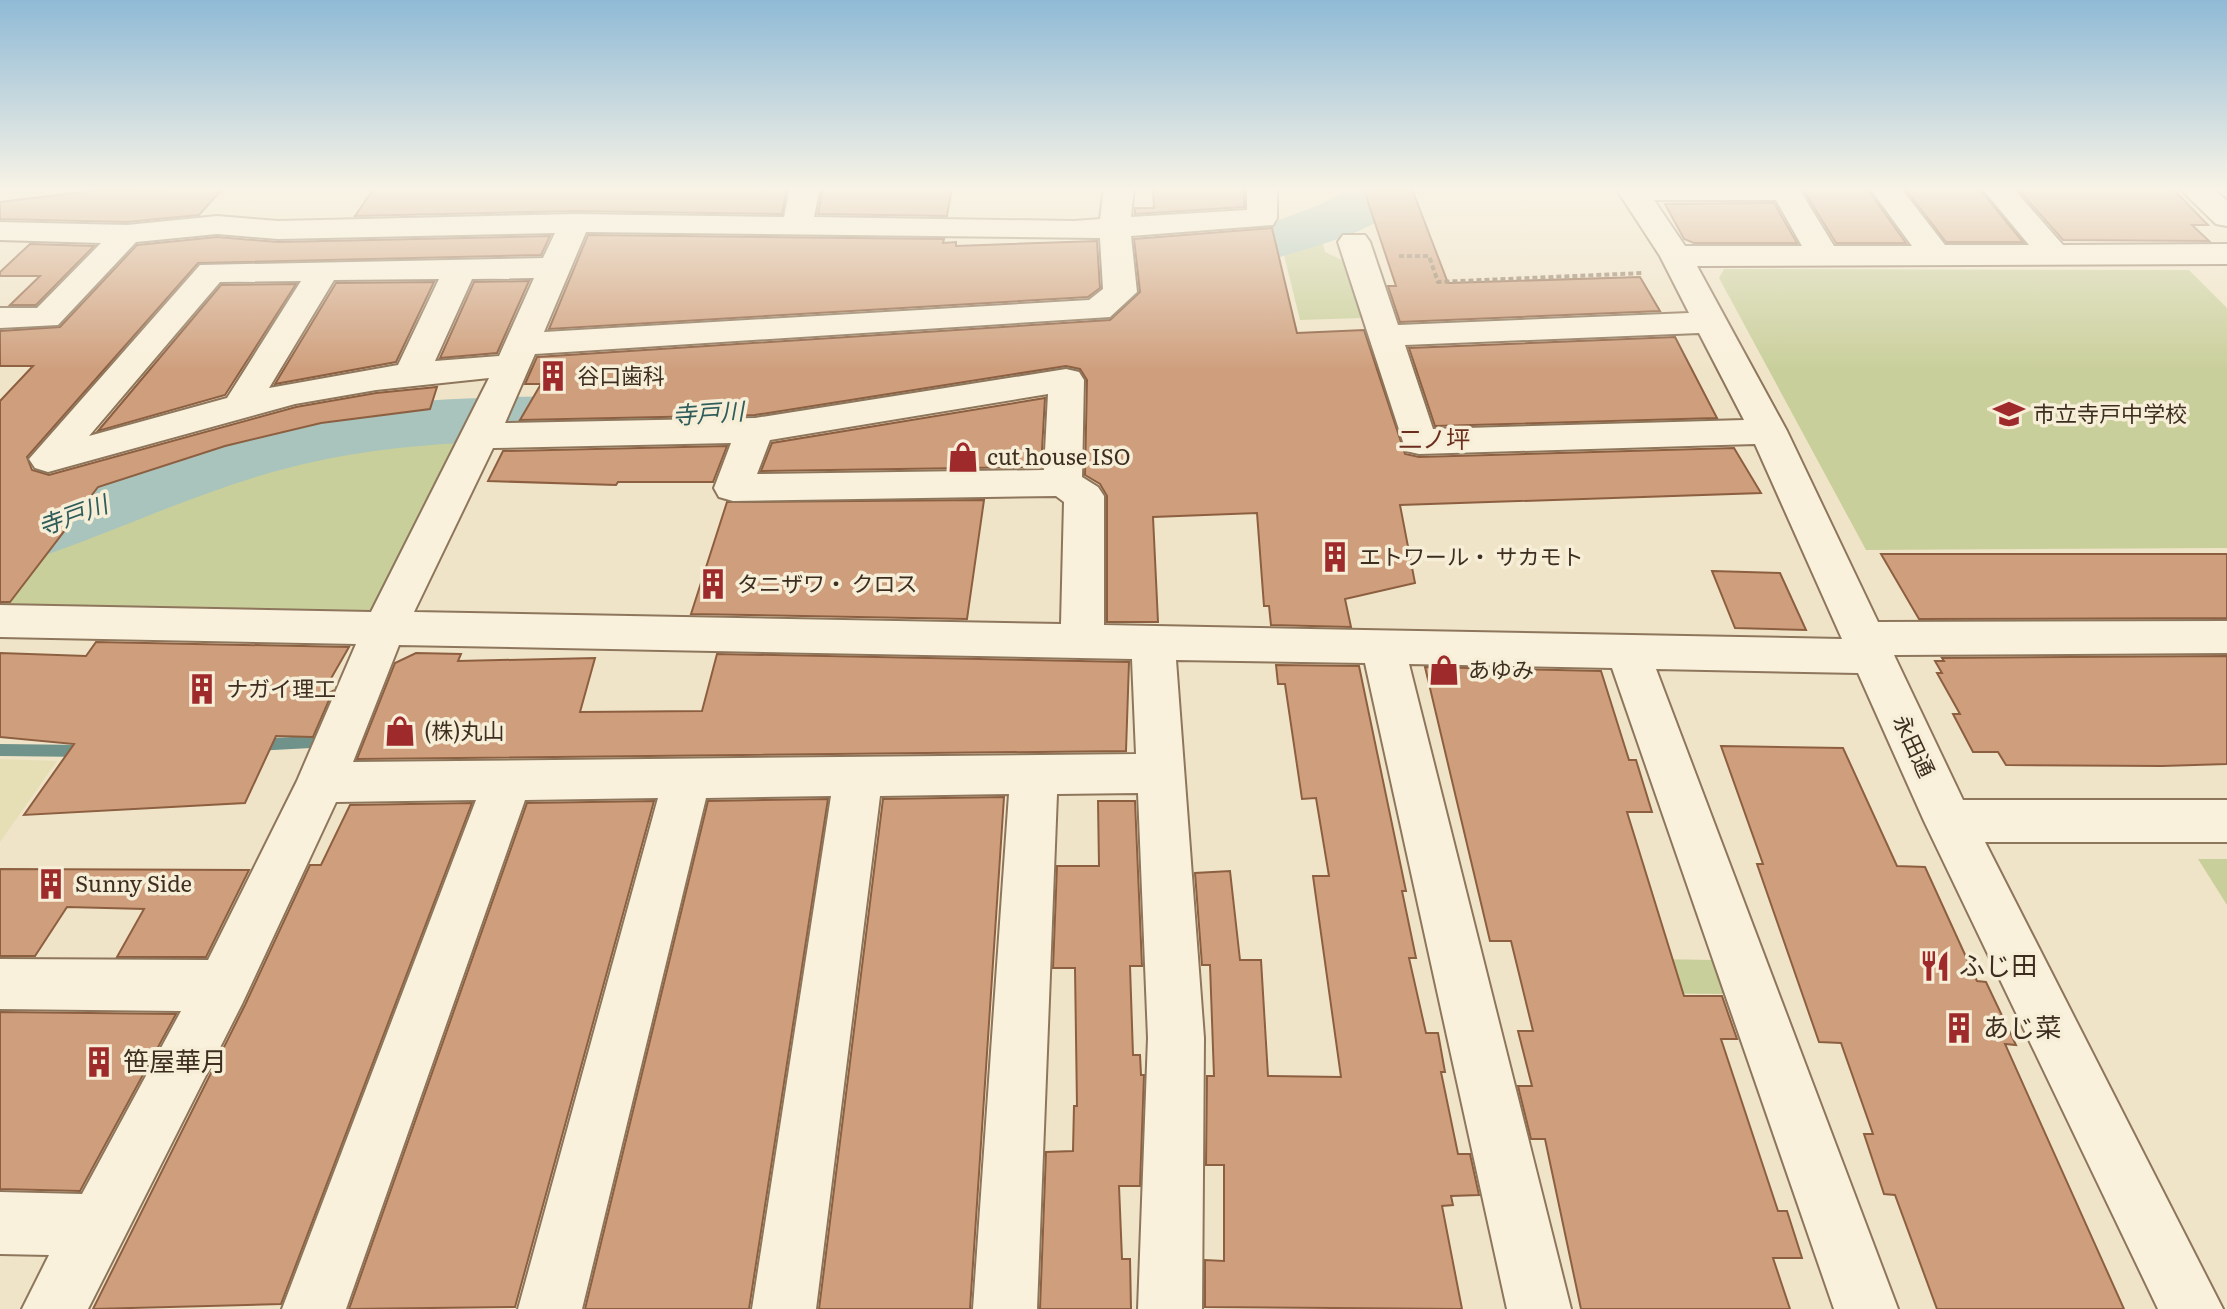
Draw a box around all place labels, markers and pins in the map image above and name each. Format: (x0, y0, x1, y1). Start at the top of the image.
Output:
place label: 谷口歯科 (577, 358, 665, 391)
building icon: 谷口歯科 (536, 359, 570, 393)
place label: 市立寺戸中学校 (2033, 396, 2187, 429)
school or university icon: 市立寺戸中学校 (1992, 397, 2026, 431)
place label: cut house ISO (987, 439, 1130, 472)
shop icon: cut house ISO (946, 440, 980, 474)
place label: エトワール・ サカモト (1359, 539, 1583, 572)
building icon: エトワール・ サカモト (1318, 540, 1352, 574)
place label: タニザワ・ クロス (737, 566, 917, 599)
building icon: タニザワ・ クロス (696, 567, 730, 601)
place label: あゆみ (1468, 652, 1534, 685)
shop icon: あゆみ (1427, 653, 1461, 687)
place label: ナガイ理工 (226, 671, 336, 704)
building icon: ナガイ理工 (185, 672, 219, 706)
place label: (株)丸山 (424, 713, 505, 746)
shop icon: (株)丸山 (383, 714, 417, 748)
place label: Sunny Side (75, 866, 192, 899)
building icon: Sunny Side (34, 867, 68, 901)
place label: ふじ田 (1959, 944, 2037, 983)
restaurant icon: ふじ田 (1918, 949, 1952, 983)
place label: あじ菜 (1983, 1006, 2061, 1045)
building icon: あじ菜 (1942, 1011, 1976, 1045)
place label: 笹屋華月 (123, 1040, 227, 1079)
building icon: 笹屋華月 (82, 1045, 116, 1079)

